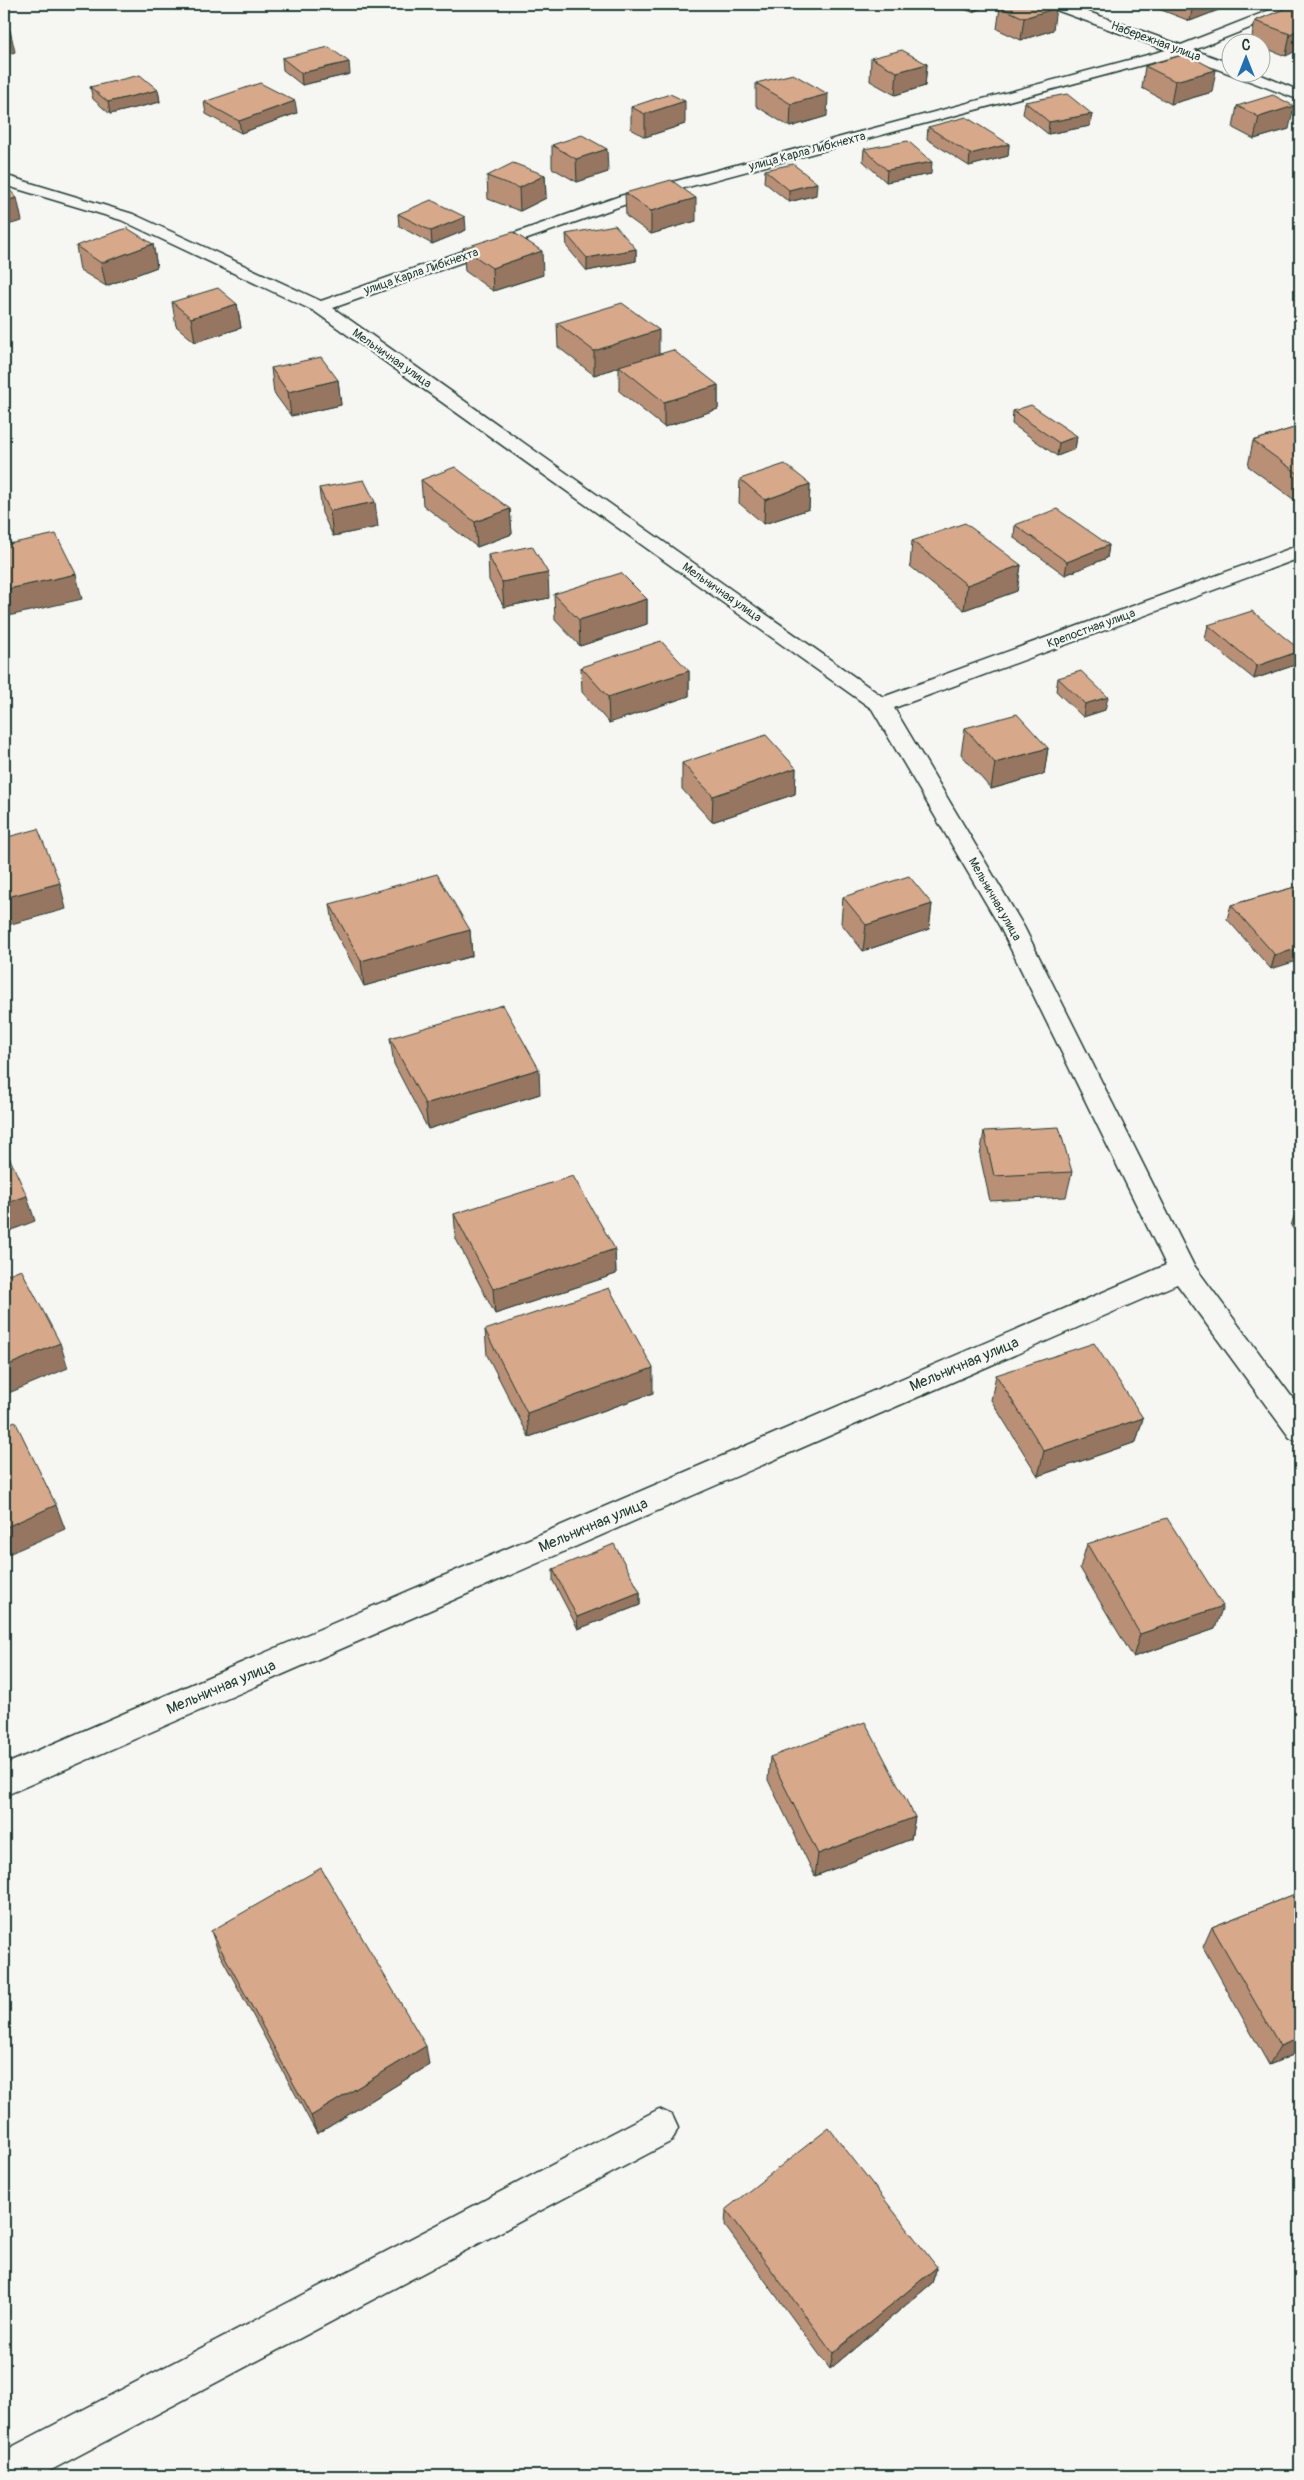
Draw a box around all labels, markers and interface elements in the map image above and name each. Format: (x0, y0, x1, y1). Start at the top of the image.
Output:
street label: Набережная улица (1109, 18, 1203, 65)
north arrow (1222, 32, 1272, 82)
text: С (1242, 37, 1251, 54)
street label: улица Карла Либкнехта (746, 129, 868, 175)
street label: улица Карла Либкнехта (361, 245, 481, 298)
street label: Мельничная улица (349, 325, 435, 392)
street label: Мельничная улица (679, 559, 765, 626)
street label: Крепостная улица (1045, 605, 1138, 651)
street label: Мельничная улица (965, 855, 1025, 944)
street label: Мельничная улица (907, 1333, 1022, 1396)
street label: Мельничная улица (536, 1494, 651, 1557)
street label: Мельничная улица (164, 1656, 279, 1719)

